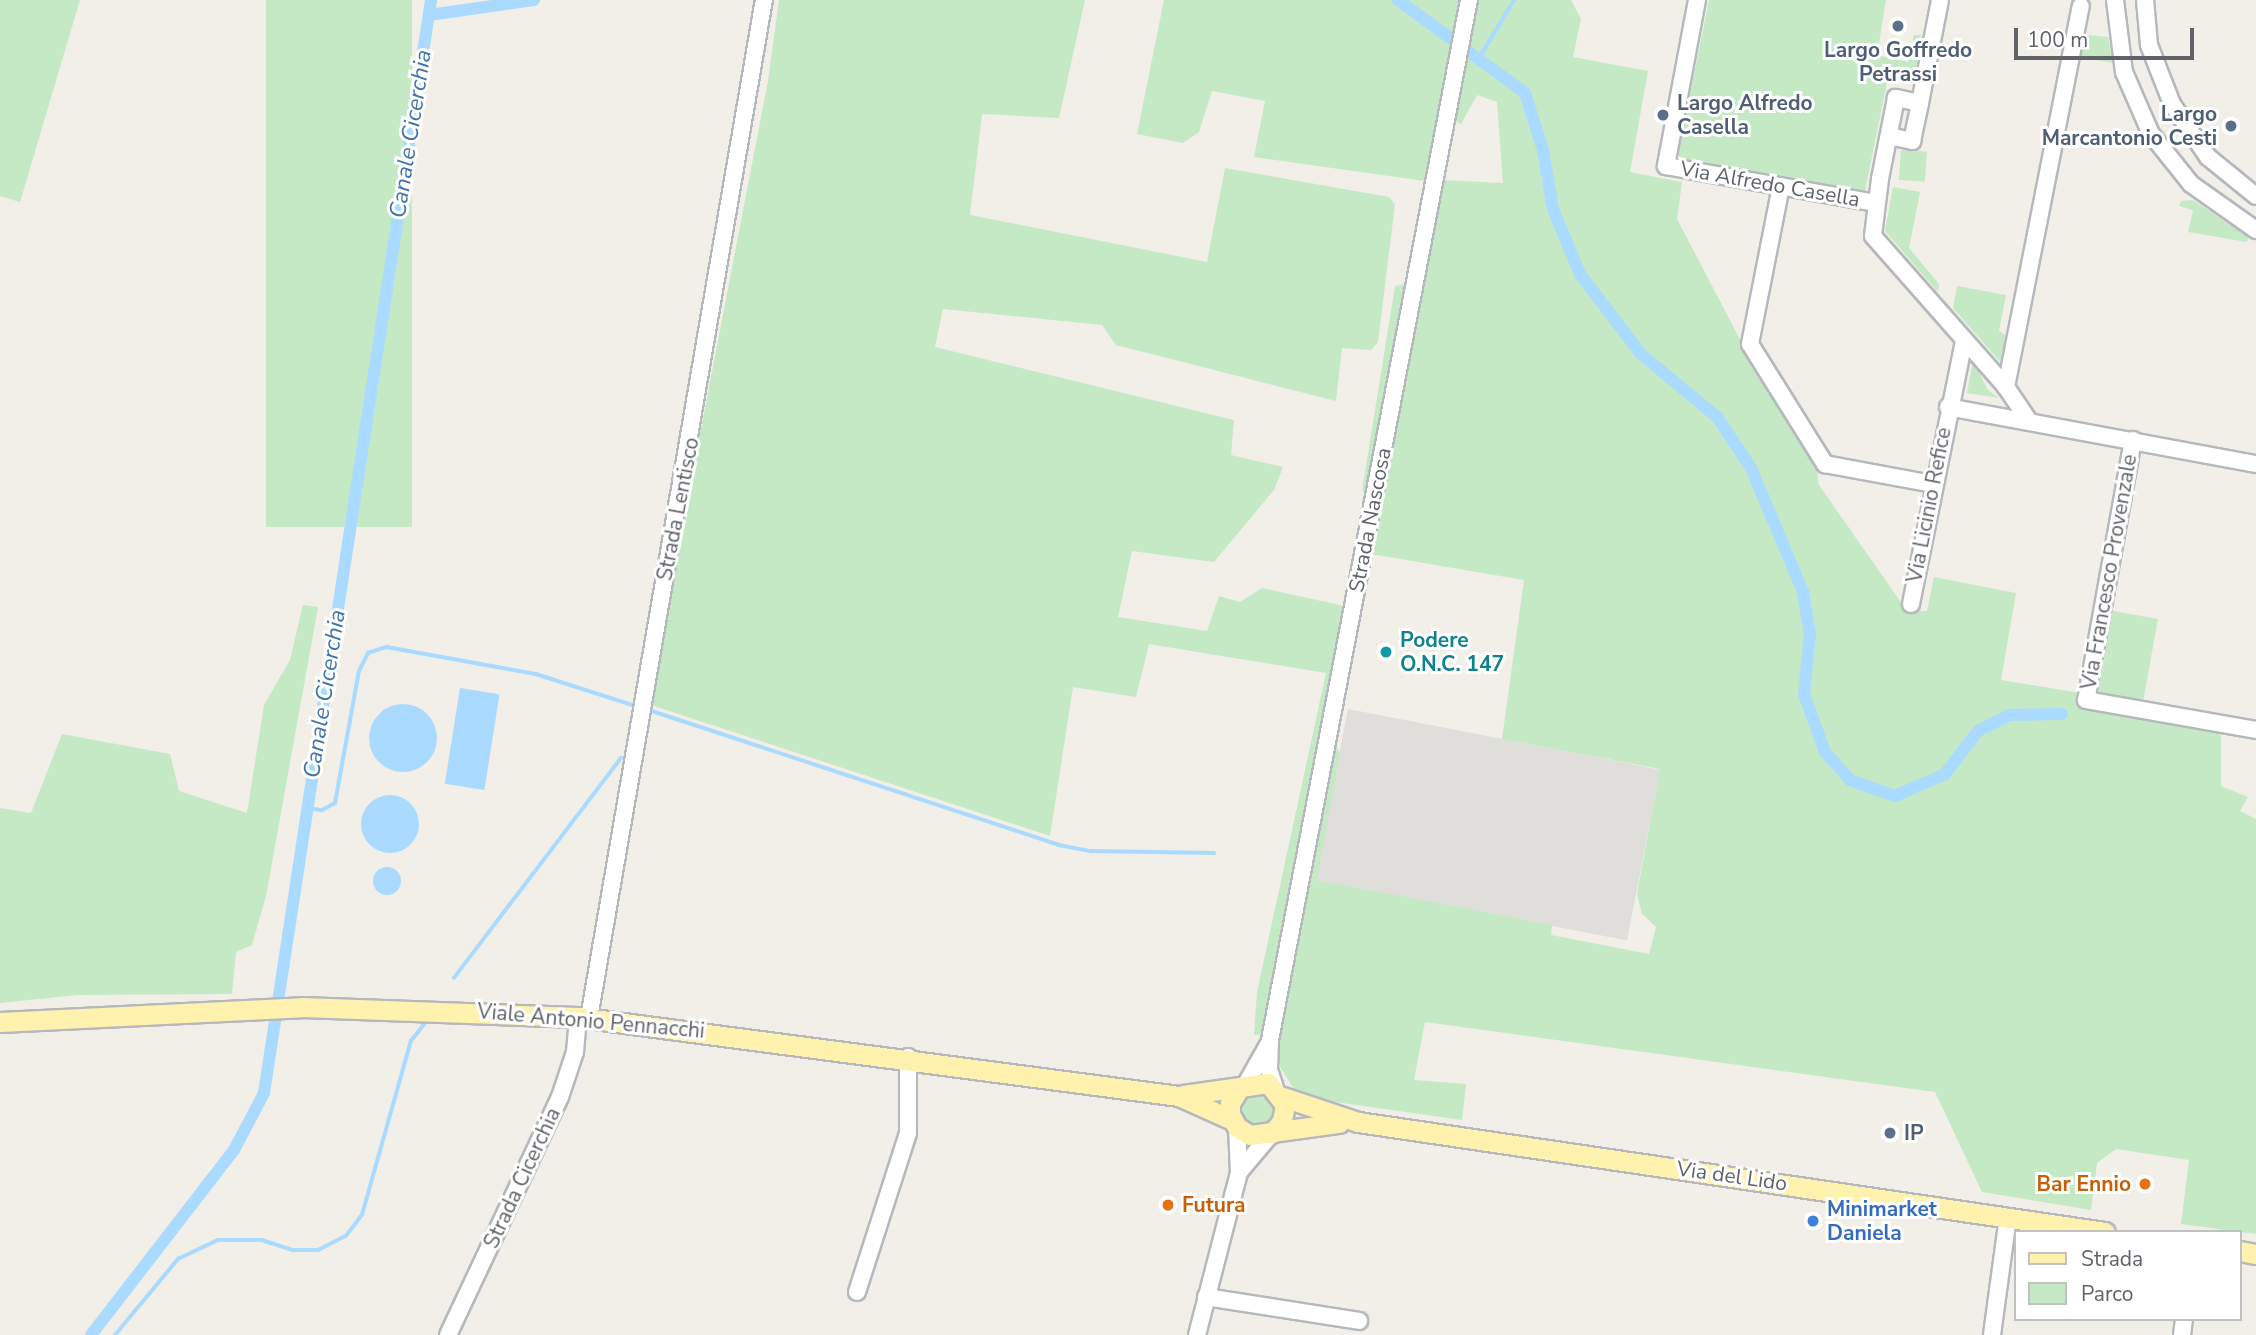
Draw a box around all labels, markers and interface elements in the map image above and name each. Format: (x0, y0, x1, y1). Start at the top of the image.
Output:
scale bar (2018, 14, 2198, 58)
marker: Largo Goffredo Petrassi (1890, 18, 1906, 34)
text: 100 m (2027, 26, 2088, 54)
place label: Largo Goffredo Petrassi (1824, 37, 1972, 87)
water label: Canale Cicerchia (384, 48, 438, 220)
place label: Largo Alfredo Casella (1677, 90, 1813, 140)
place label: Largo Marcantonio Cesti (2042, 101, 2217, 151)
marker: Largo Alfredo Casella (1655, 107, 1671, 123)
marker: Largo Marcantonio Cesti (2223, 118, 2239, 134)
street label: Via Alfredo Casella (1678, 156, 1862, 212)
street label: Via Licinio Refice (1902, 425, 1956, 585)
street label: Strada Lentisco (652, 435, 704, 583)
street label: Strada Nascosa (1344, 446, 1396, 594)
street label: Via Francesco Provenzale (2076, 452, 2142, 692)
water label: Canale Cicerchia (298, 608, 352, 780)
place label: Podere O.N.C. 147 (1400, 627, 1504, 677)
marker: Podere O.N.C. 147 (1378, 644, 1394, 660)
street label: Viale Antonio Pennacchi (476, 999, 706, 1043)
street label: Strada Cicerchia (478, 1104, 566, 1252)
place label: IP (1904, 1120, 1924, 1146)
marker: IP (1882, 1125, 1898, 1141)
street label: Via del Lido (1675, 1156, 1789, 1196)
place label: Bar Ennio (2037, 1171, 2131, 1197)
marker: Bar Ennio (2137, 1176, 2153, 1192)
place label: Futura (1182, 1192, 1246, 1218)
place label: Minimarket Daniela (1827, 1196, 1937, 1246)
marker: Futura (1160, 1197, 1176, 1213)
marker: Minimarket Daniela (1805, 1213, 1821, 1229)
legend (2014, 1230, 2242, 1321)
text: Strada (2081, 1245, 2143, 1273)
text: Parco (2081, 1280, 2134, 1308)

